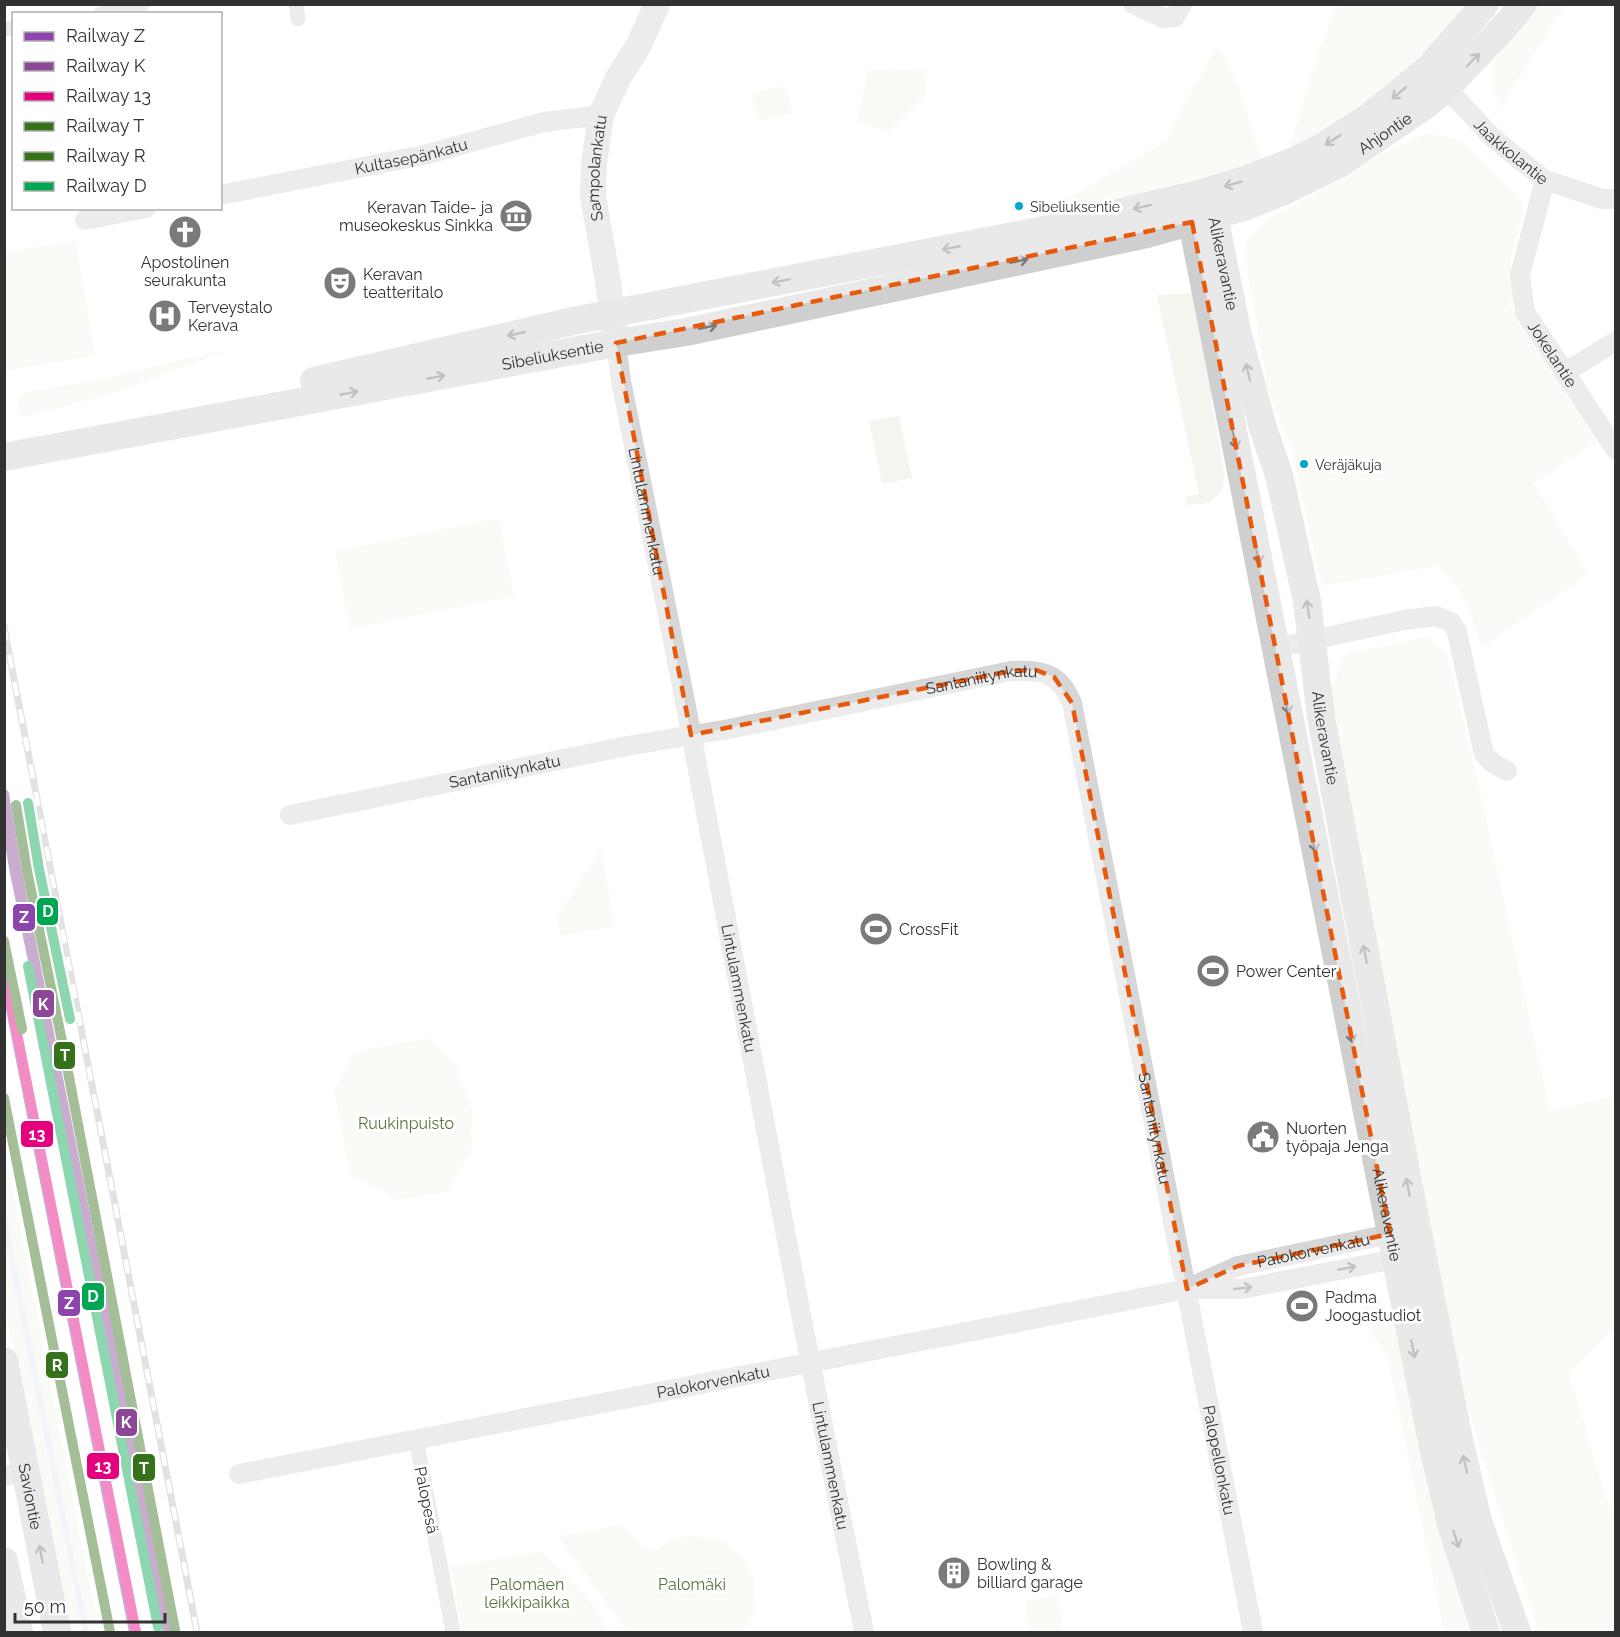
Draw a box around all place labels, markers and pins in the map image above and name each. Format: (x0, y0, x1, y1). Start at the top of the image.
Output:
place label: Keravan Taide- ja museokeskus Sinkka (339, 198, 493, 235)
museum icon: Keravan Taide- ja museokeskus Sinkka (498, 198, 534, 234)
place label: Sibeliuksentie (1030, 199, 1120, 215)
marker: Sibeliuksentie (1013, 200, 1025, 212)
church icon: Apostolinen seurakunta (167, 214, 203, 250)
place label: Apostolinen seurakunta (141, 253, 229, 290)
theatre icon: Keravan teatteritalo (322, 265, 358, 301)
place label: Keravan teatteritalo (363, 265, 443, 302)
hospital icon: Terveystalo Kerava (147, 298, 183, 334)
place label: Terveystalo Kerava (188, 298, 273, 335)
place label: Veräjäkuja (1315, 457, 1382, 473)
marker: Veräjäkuja (1298, 458, 1310, 470)
sports icon: CrossFit (858, 911, 894, 947)
place label: CrossFit (899, 920, 959, 939)
sports icon: Power Center (1195, 953, 1231, 989)
place label: Power Center (1236, 962, 1337, 981)
public building icon: Nuorten työpaja Jenga (1245, 1119, 1281, 1155)
place label: Nuorten työpaja Jenga (1286, 1119, 1389, 1156)
sports icon: Padma Joogastudiot (1284, 1288, 1320, 1324)
place label: Padma Joogastudiot (1325, 1288, 1422, 1325)
building icon: Bowling & billiard garage (936, 1555, 972, 1591)
place label: Bowling & billiard garage (977, 1555, 1083, 1592)

